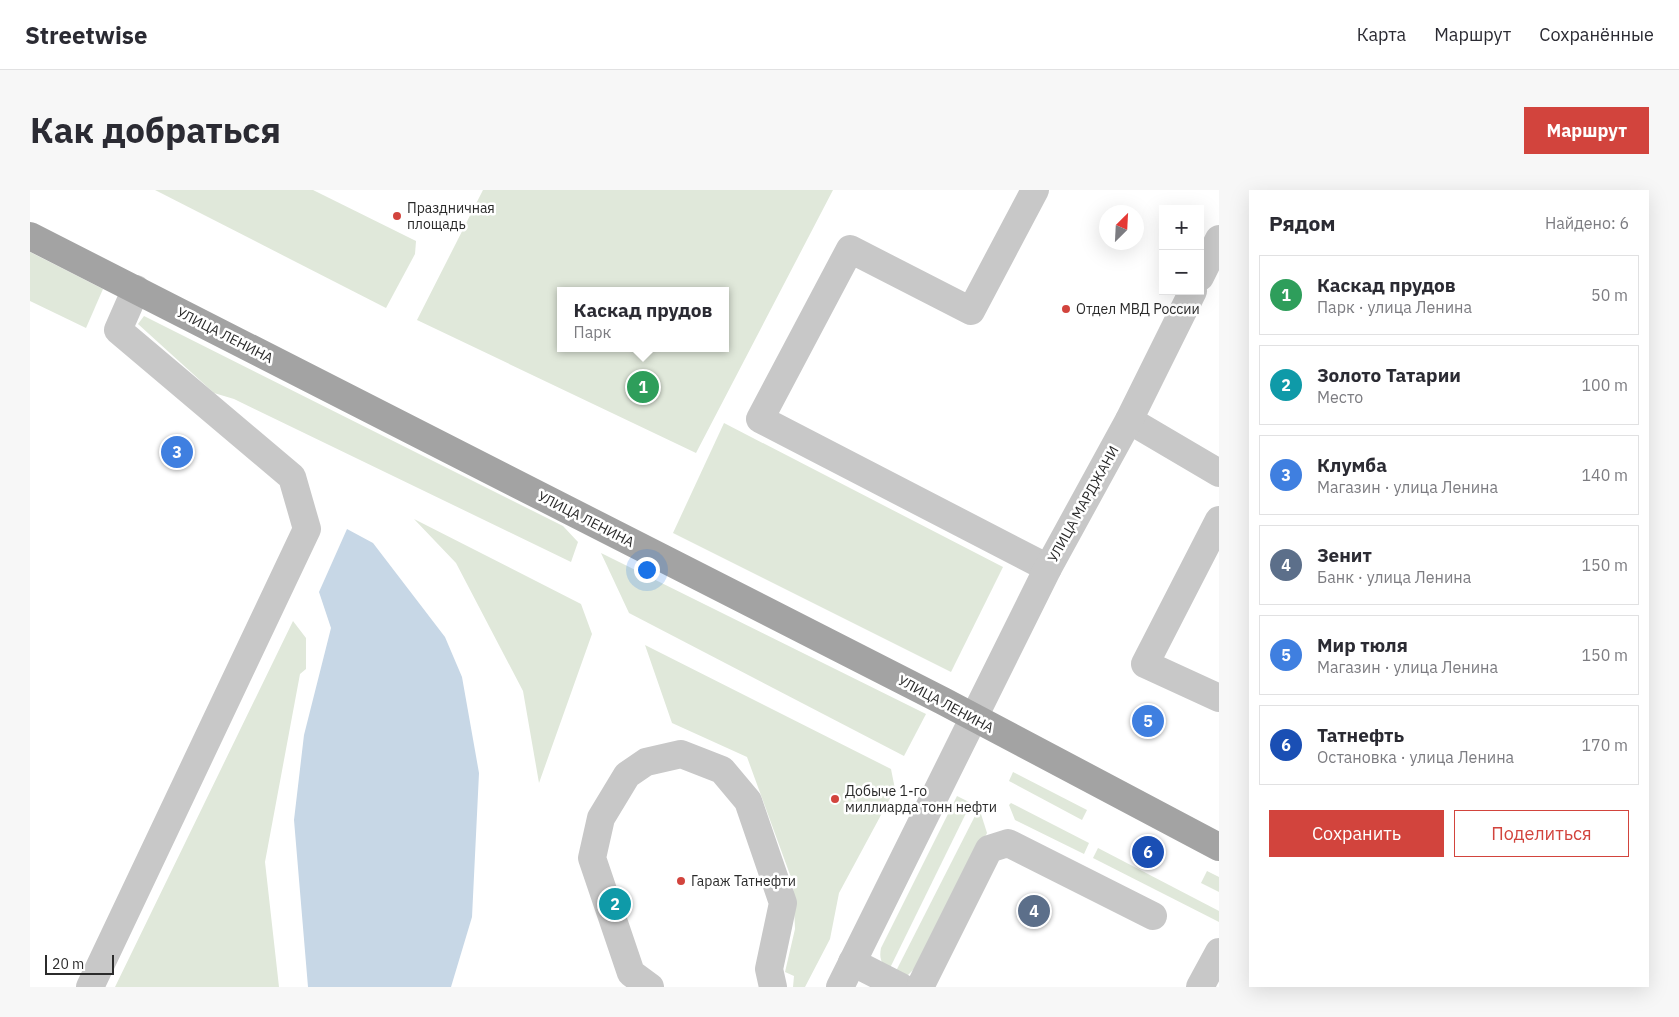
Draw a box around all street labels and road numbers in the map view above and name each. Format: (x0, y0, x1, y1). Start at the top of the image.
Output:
street label: УЛИЦА ЛЕНИНА (174, 303, 276, 367)
street label: УЛИЦА МАРДЖАНИ (1044, 443, 1122, 565)
street label: УЛИЦА ЛЕНИНА (535, 487, 637, 551)
street label: УЛИЦА ЛЕНИНА (895, 671, 997, 737)

